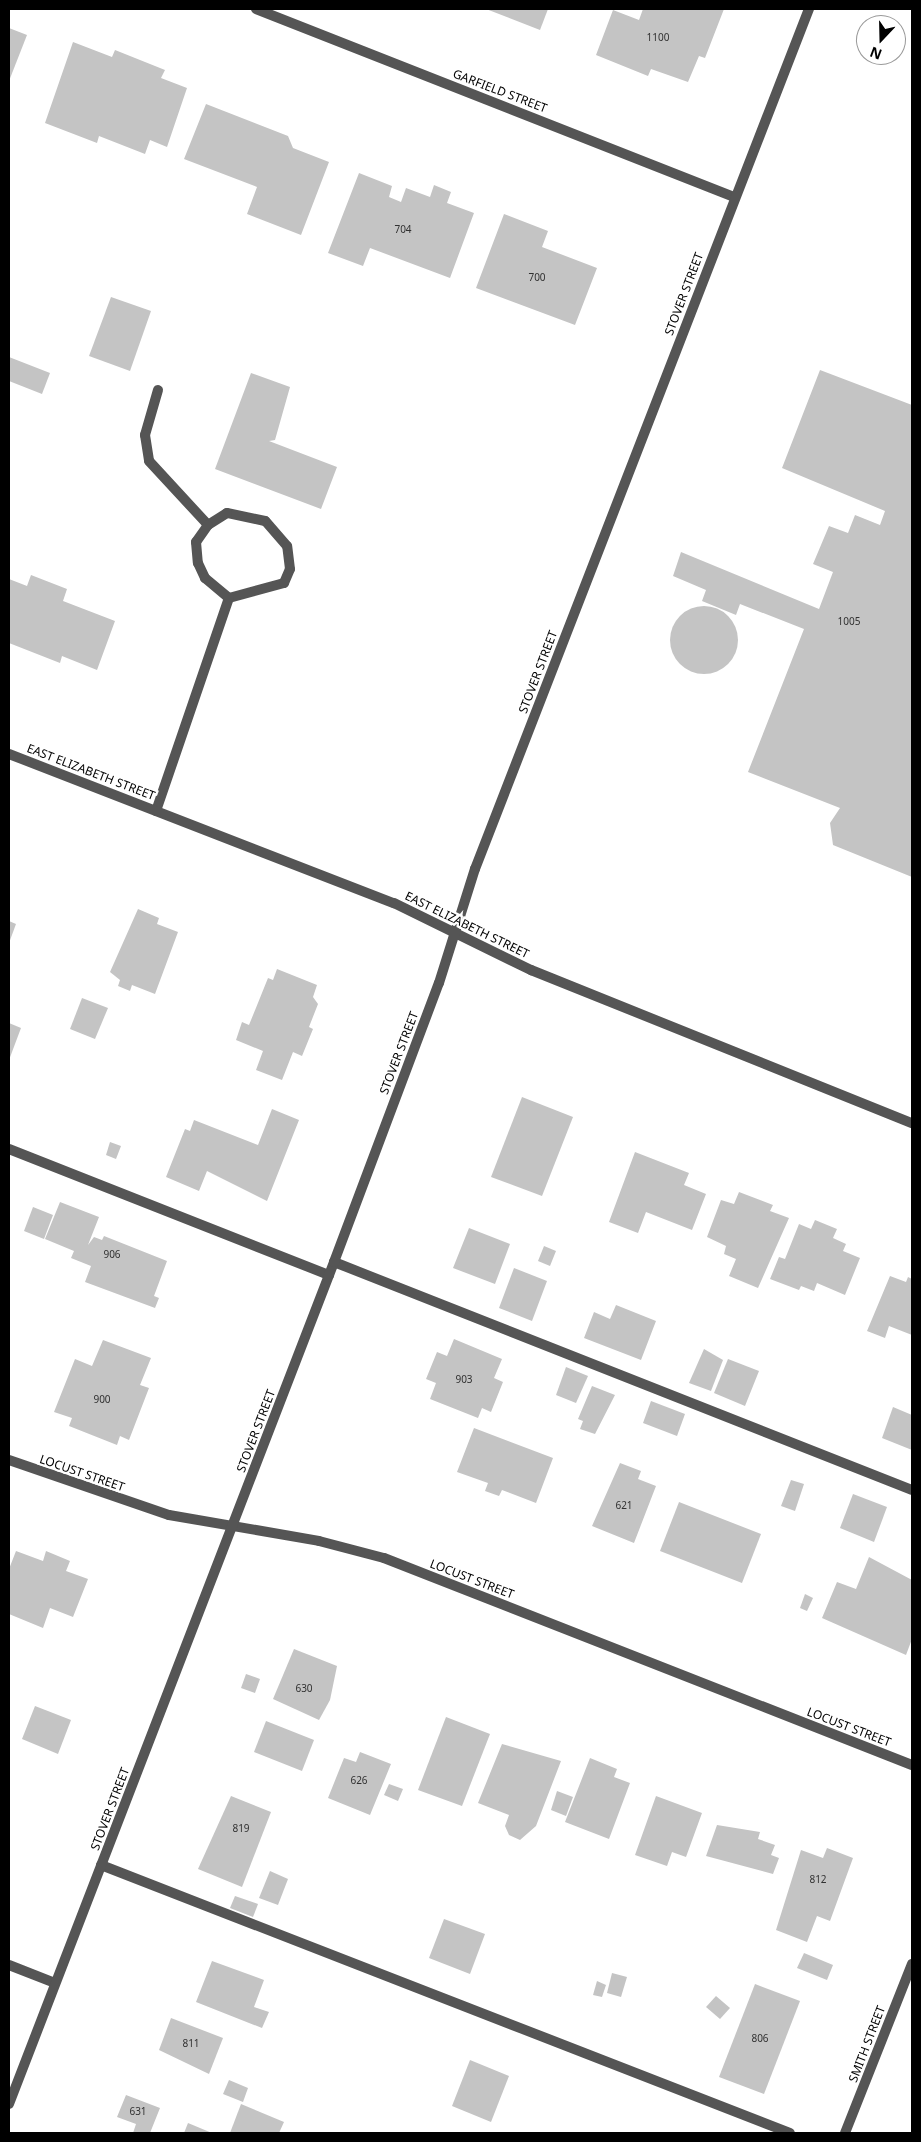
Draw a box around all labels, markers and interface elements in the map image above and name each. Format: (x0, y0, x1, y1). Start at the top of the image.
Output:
north arrow (856, 15, 906, 65)
house number: 1100 (647, 32, 669, 44)
text: N (867, 43, 885, 64)
street label: GARFIELD STREET (451, 66, 549, 116)
house number: 704 (394, 224, 412, 236)
street label: STOVER STREET (662, 251, 706, 337)
house number: 700 (528, 272, 546, 284)
house number: 1005 (838, 616, 860, 628)
street label: STOVER STREET (516, 629, 560, 715)
street label: EAST ELIZABETH STREET (25, 741, 157, 803)
street label: EAST ELIZABETH STREET (403, 889, 531, 961)
street label: STOVER STREET (377, 1010, 421, 1096)
house number: 906 (103, 1249, 121, 1261)
house number: 903 (455, 1374, 473, 1386)
street label: STOVER STREET (234, 1388, 278, 1474)
house number: 900 (93, 1394, 111, 1406)
street label: LOCUST STREET (38, 1452, 126, 1494)
house number: 621 (615, 1500, 633, 1512)
street label: LOCUST STREET (428, 1556, 516, 1602)
house number: 630 (295, 1683, 313, 1695)
street label: LOCUST STREET (805, 1704, 893, 1750)
street label: STOVER STREET (88, 1766, 132, 1852)
house number: 626 (350, 1775, 368, 1787)
house number: 819 (232, 1823, 250, 1835)
house number: 812 (809, 1874, 827, 1886)
street label: SMITH STREET (846, 2004, 888, 2084)
house number: 806 (751, 2033, 769, 2045)
house number: 811 (182, 2038, 200, 2050)
house number: 631 (129, 2106, 147, 2118)

